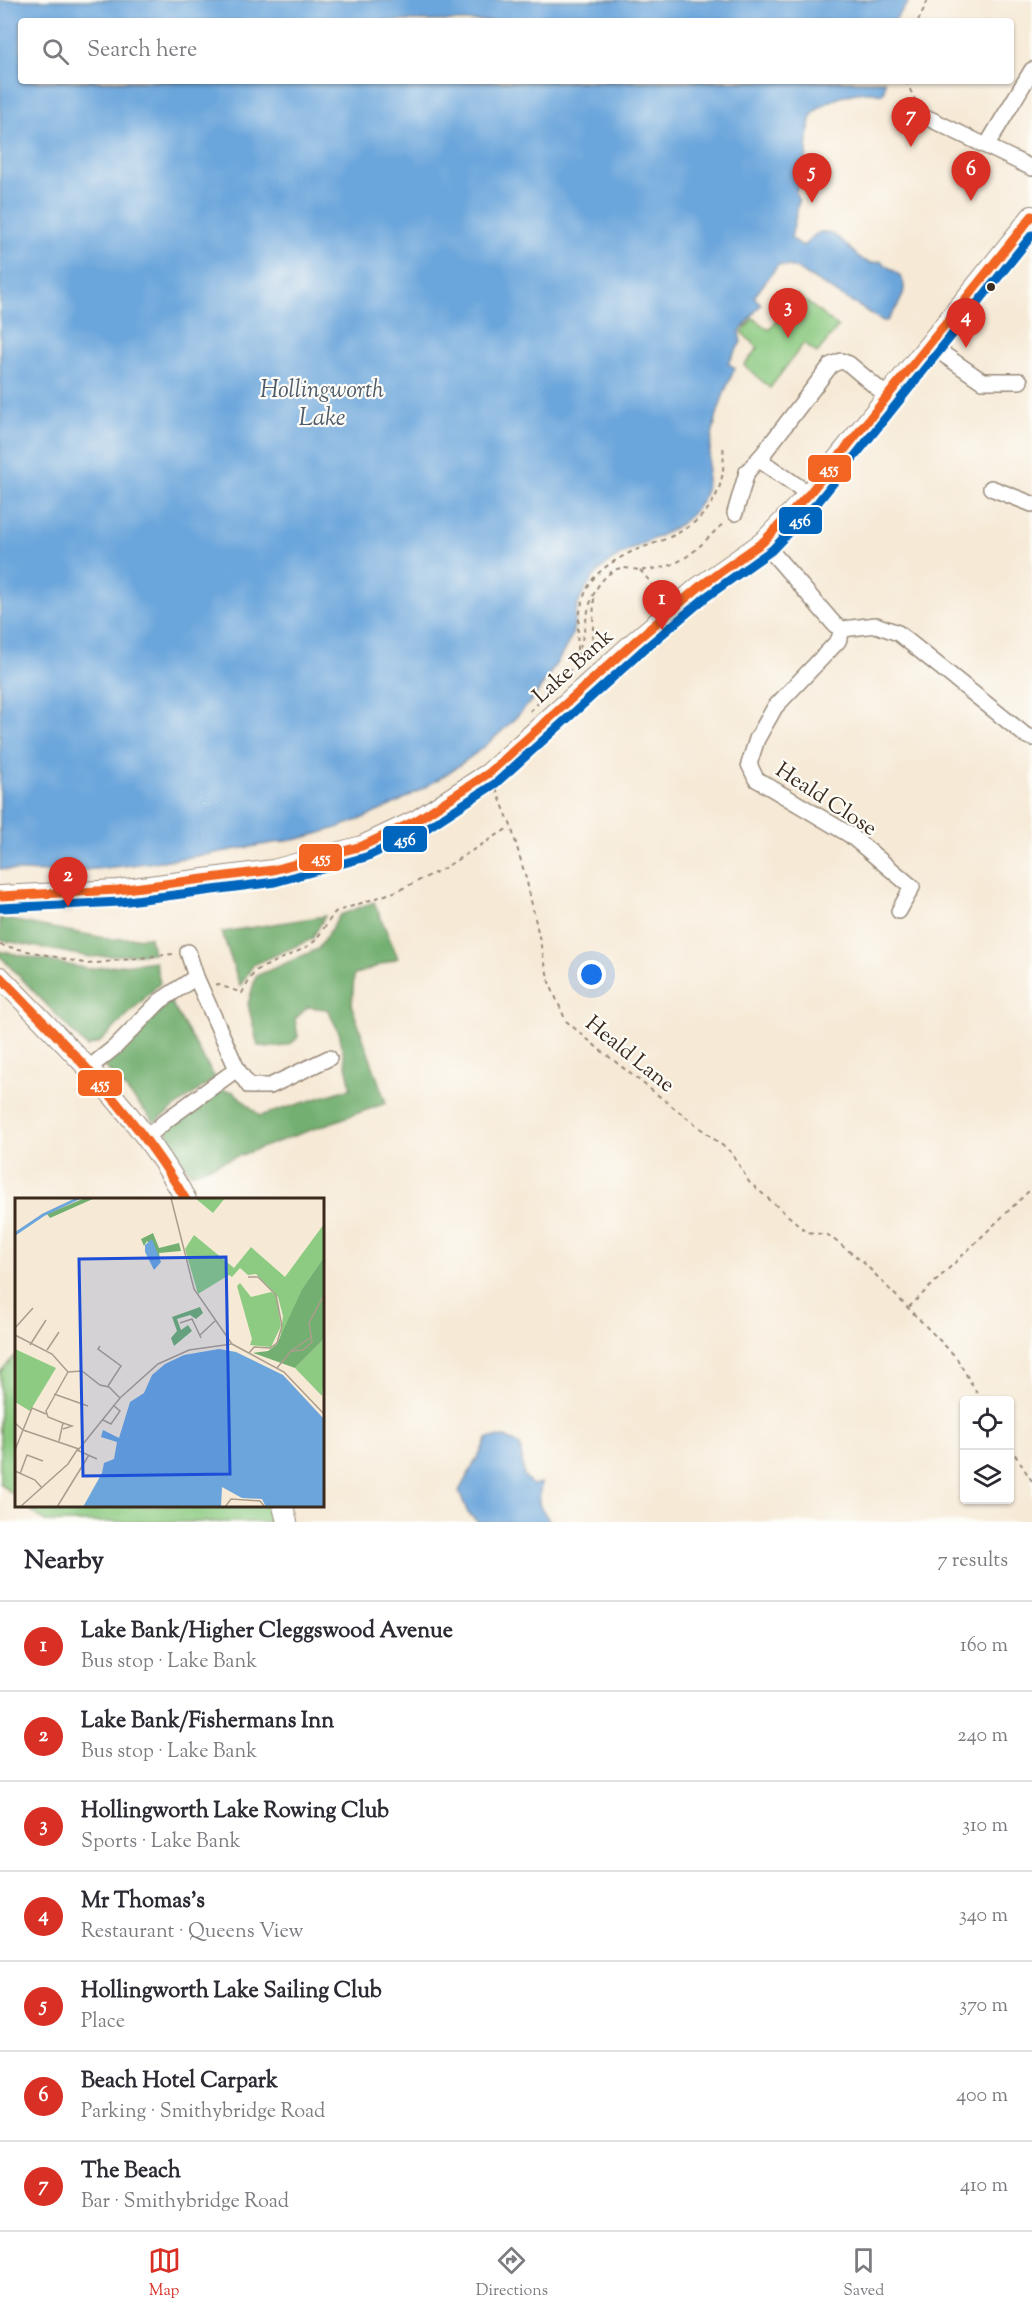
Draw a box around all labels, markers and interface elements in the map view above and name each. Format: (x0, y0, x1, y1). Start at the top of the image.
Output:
search box (18, 18, 1014, 84)
icon: search (39, 35, 72, 68)
text: Search here (87, 35, 197, 67)
pin: 7 (892, 98, 930, 147)
pin: 6 (952, 152, 990, 201)
pin: 5 (792, 154, 832, 203)
unlabelled marker (985, 281, 997, 293)
pin: 3 (768, 288, 808, 338)
pin: 4 (946, 298, 986, 348)
water label: Hollingworth Lake (260, 374, 384, 436)
line badge: 455 (807, 454, 852, 483)
text: 455 (818, 459, 839, 482)
line badge: 456 (778, 506, 823, 535)
text: 456 (788, 511, 811, 534)
pin: 1 (642, 580, 682, 630)
street label: Lake Bank (527, 622, 621, 712)
street label: Heald Close (768, 756, 882, 845)
line badge: 456 (382, 825, 428, 853)
text: 456 (393, 830, 416, 853)
line badge: 455 (298, 843, 343, 872)
text: 455 (310, 848, 331, 871)
pin: 2 (48, 858, 88, 907)
your location (577, 960, 606, 989)
street label: Heald Lane (577, 1009, 681, 1102)
line badge: 455 (77, 1069, 123, 1097)
text: 455 (89, 1074, 110, 1097)
inset map (15, 1198, 324, 1507)
map controls (960, 1396, 1014, 1504)
button: locate (960, 1396, 1014, 1450)
button: layers (960, 1450, 1014, 1504)
text: Nearby (24, 1543, 104, 1580)
text: 7 results (937, 1547, 1008, 1576)
text: Lake Bank/Higher Cleggswood Avenue (81, 1616, 453, 1648)
text: 1 (40, 1632, 47, 1661)
text: 160 m (960, 1632, 1008, 1661)
text: Bus stop · Lake Bank (81, 1648, 257, 1677)
text: Lake Bank/Fishermans Inn (81, 1706, 334, 1738)
text: 2 (39, 1722, 48, 1751)
text: 240 m (957, 1722, 1008, 1751)
text: Bus stop · Lake Bank (81, 1738, 257, 1767)
text: Hollingworth Lake Rowing Club (81, 1796, 389, 1828)
text: 3 (39, 1812, 48, 1841)
text: 310 m (962, 1812, 1008, 1841)
text: Sports · Lake Bank (81, 1828, 241, 1857)
text: Mr Thomas's (81, 1886, 205, 1918)
text: 4 (38, 1902, 49, 1931)
text: 340 m (959, 1902, 1008, 1931)
text: Restaurant · Queens View (81, 1918, 303, 1947)
text: Hollingworth Lake Sailing Club (81, 1976, 382, 2008)
text: 5 (40, 1992, 47, 2021)
text: 370 m (959, 1992, 1008, 2021)
text: Place (81, 2008, 125, 2037)
text: Beach Hotel Carpark (81, 2066, 278, 2098)
text: 6 (39, 2082, 48, 2111)
text: 400 m (956, 2082, 1008, 2111)
text: Parking · Smithybridge Road (81, 2098, 325, 2127)
text: The Beach (81, 2156, 181, 2188)
text: 7 (38, 2172, 49, 2201)
text: 410 m (960, 2172, 1008, 2201)
text: Bar · Smithybridge Road (81, 2188, 289, 2217)
tab: Map (148, 2244, 181, 2303)
tab: Directions (476, 2244, 548, 2303)
tab: Saved (843, 2244, 884, 2303)

